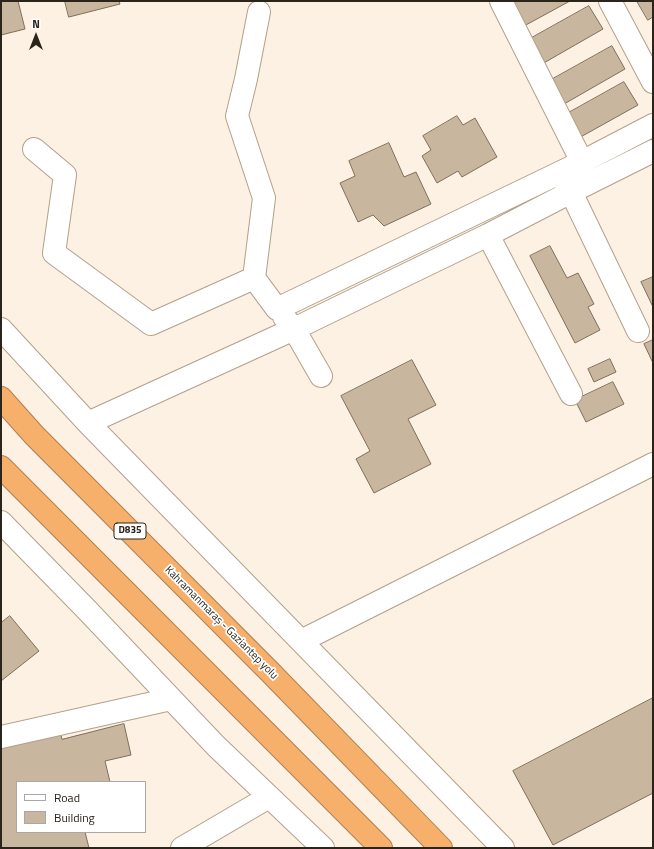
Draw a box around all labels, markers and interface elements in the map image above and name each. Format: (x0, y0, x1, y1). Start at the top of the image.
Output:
north arrow (16, 16, 56, 56)
text: N (32, 16, 40, 32)
road number: D835 (114, 523, 146, 539)
street label: Kahramanmaraş - Gaziantep yolu (162, 564, 280, 682)
legend (16, 781, 146, 833)
text: Road (54, 788, 80, 807)
text: Building (54, 808, 95, 827)

